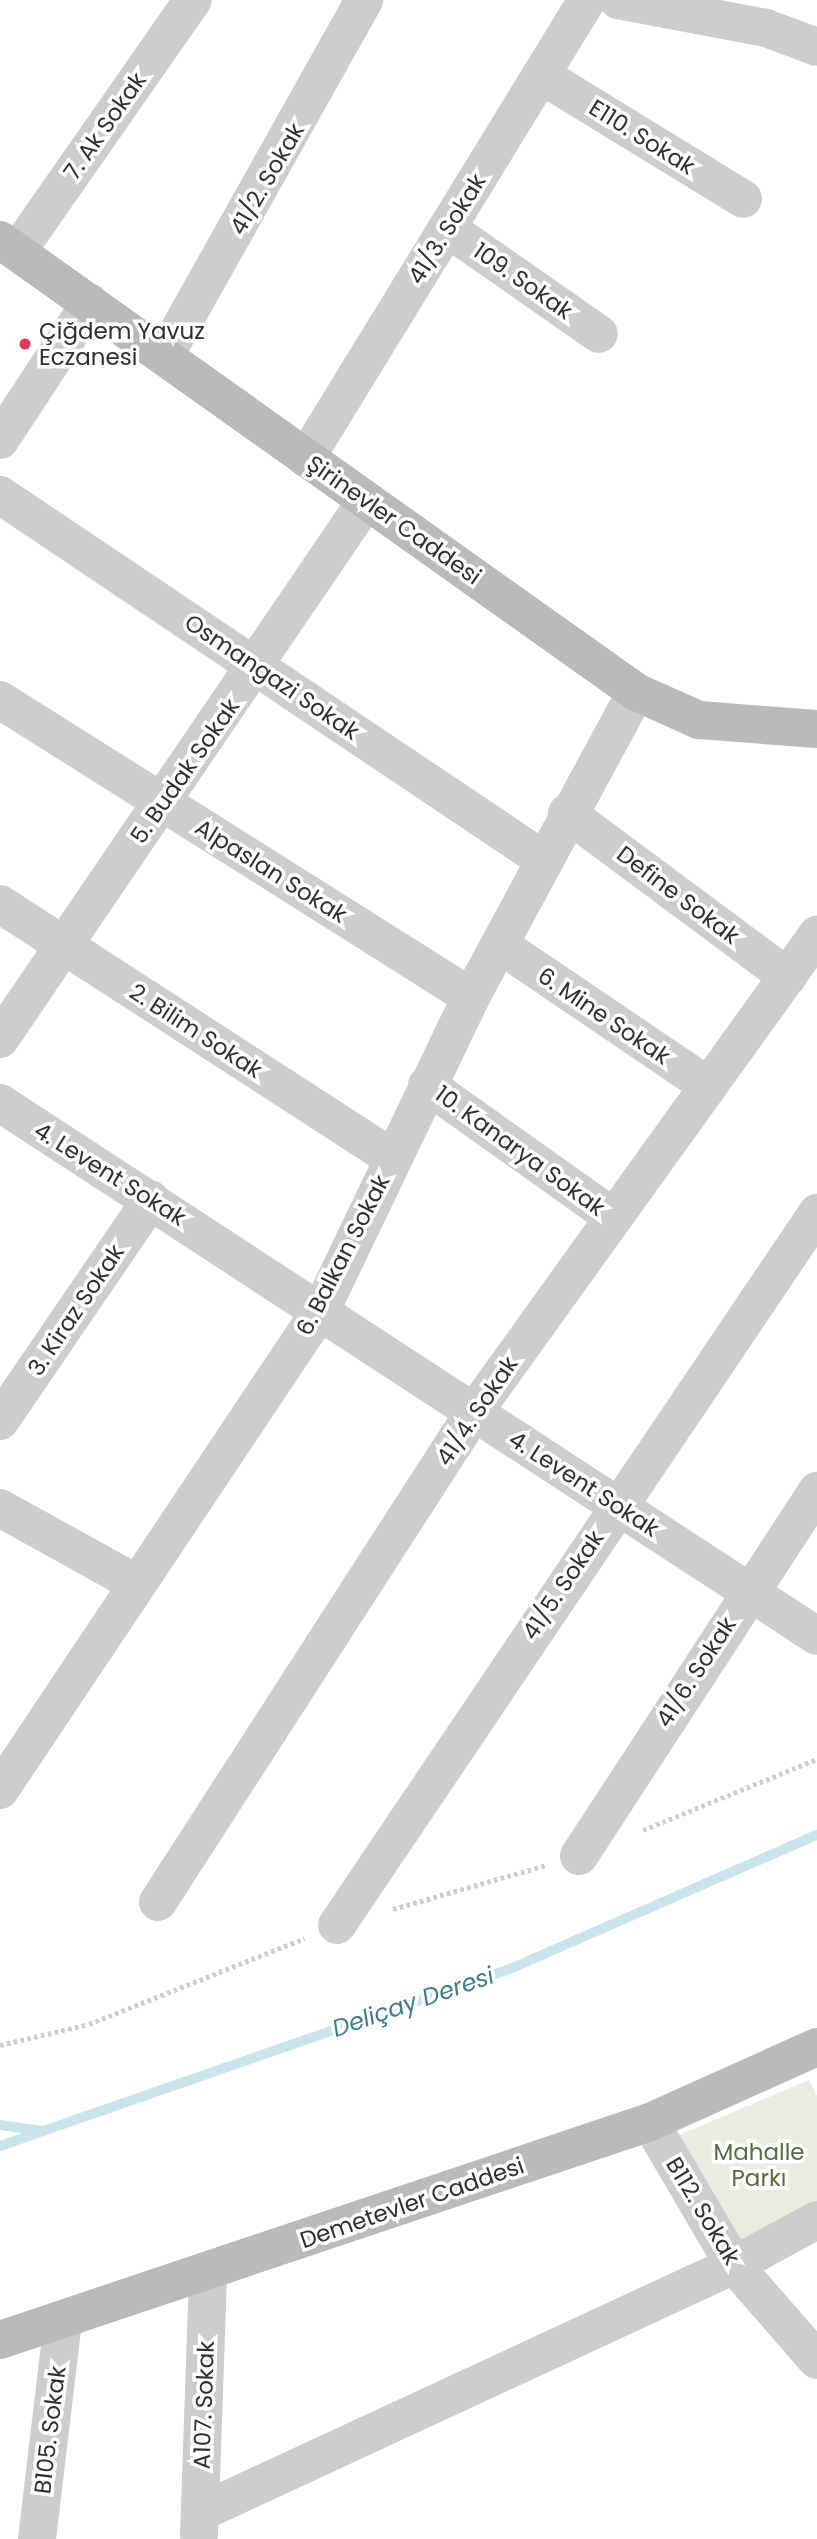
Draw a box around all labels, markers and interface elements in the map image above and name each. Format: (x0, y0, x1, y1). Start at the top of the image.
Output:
street label: 7. Ak Sokak (58, 67, 152, 185)
street label: E110. Sokak (584, 94, 700, 180)
street label: 41/2. Sokak (224, 118, 310, 240)
street label: 41/3. Sokak (402, 169, 492, 289)
street label: 109. Sokak (468, 237, 578, 325)
place label: Çiğdem Yavuz Eczanesi (39, 317, 205, 371)
marker: Çiğdem Yavuz Eczanesi (17, 336, 33, 352)
street label: Şirinevler Caddesi (302, 450, 486, 590)
street label: Osmangazi Sokak (179, 608, 365, 746)
street label: 5. Budak Sokak (125, 693, 245, 849)
street label: Alpaslan Sokak (190, 813, 352, 929)
street label: Define Sokak (611, 840, 745, 950)
street label: 6. Mine Sokak (533, 962, 675, 1070)
street label: 2. Bilim Sokak (125, 978, 267, 1084)
street label: 10. Kanarya Sokak (430, 1080, 610, 1222)
street label: 4. Levent Sokak (29, 1116, 191, 1232)
street label: 6. Balkan Sokak (291, 1170, 395, 1340)
street label: 3. Kiraz Sokak (22, 1239, 130, 1381)
street label: 41/4. Sokak (430, 1351, 524, 1471)
street label: 4. Levent Sokak (504, 1425, 664, 1543)
street label: 41/5. Sokak (516, 1525, 610, 1645)
street label: 41/6. Sokak (650, 1612, 742, 1732)
water label: Deliçay Deresi (328, 1961, 498, 2043)
park label: Mahalle Parkı (713, 2138, 805, 2192)
street label: Demetevler Caddesi (296, 2152, 528, 2254)
street label: B112. Sokak (660, 2152, 746, 2270)
street label: A107. Sokak (188, 2340, 220, 2470)
street label: B105. Sokak (28, 2364, 72, 2496)

